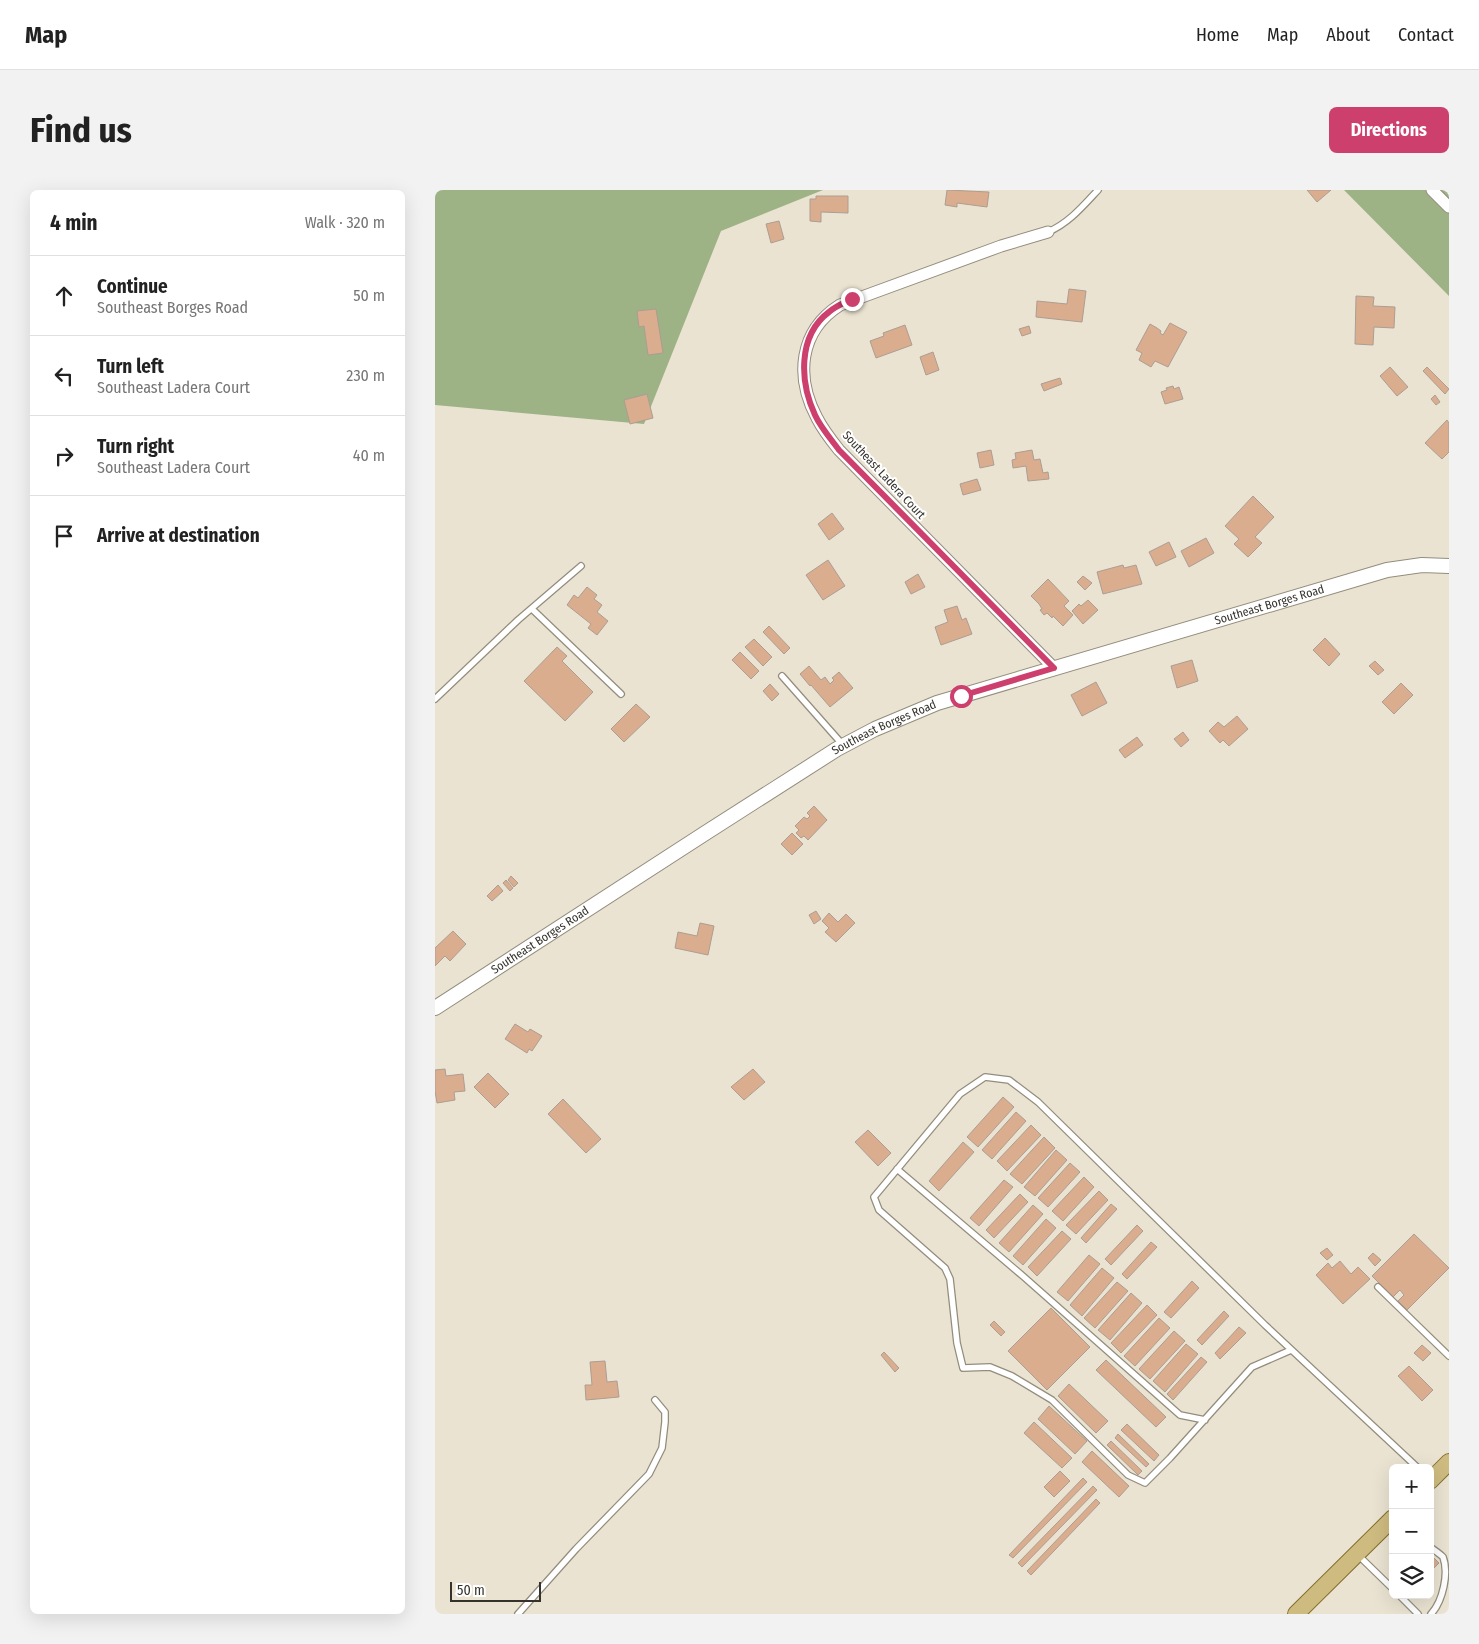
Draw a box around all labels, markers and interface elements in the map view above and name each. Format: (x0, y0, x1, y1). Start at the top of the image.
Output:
text: Map (25, 21, 67, 49)
text: Home (1196, 24, 1239, 46)
text: Map (1267, 24, 1298, 46)
text: About (1326, 24, 1370, 46)
text: Contact (1398, 24, 1454, 46)
button: Directions (1329, 107, 1449, 153)
text: Find us (30, 109, 132, 151)
text: 4 min (50, 210, 98, 236)
text: Walk · 320 m (305, 213, 385, 232)
text: Continue (97, 275, 168, 298)
icon: ahead (50, 282, 78, 310)
text: 50 m (353, 286, 385, 305)
route end (841, 288, 864, 311)
text: Southeast Borges Road (97, 298, 248, 317)
text: Turn left (97, 355, 164, 378)
icon: left (50, 362, 78, 390)
text: 230 m (346, 366, 385, 385)
text: Southeast Ladera Court (97, 378, 250, 397)
street label: Southeast Ladera Court (840, 428, 928, 522)
text: Turn right (97, 435, 174, 458)
icon: right (50, 442, 78, 470)
text: 40 m (353, 446, 385, 465)
text: Southeast Ladera Court (97, 458, 250, 477)
icon: arrive (50, 522, 78, 550)
text: Arrive at destination (97, 524, 260, 547)
street label: Southeast Borges Road (1213, 582, 1326, 628)
route start (950, 685, 973, 708)
street label: Southeast Borges Road (829, 697, 938, 758)
street label: Southeast Borges Road (488, 903, 591, 977)
map controls (1389, 1464, 1434, 1599)
button: + (1389, 1464, 1434, 1509)
button: − (1389, 1509, 1434, 1554)
button: layers (1389, 1554, 1434, 1599)
scale bar (450, 1579, 541, 1602)
text: 50 m (457, 1582, 485, 1599)

